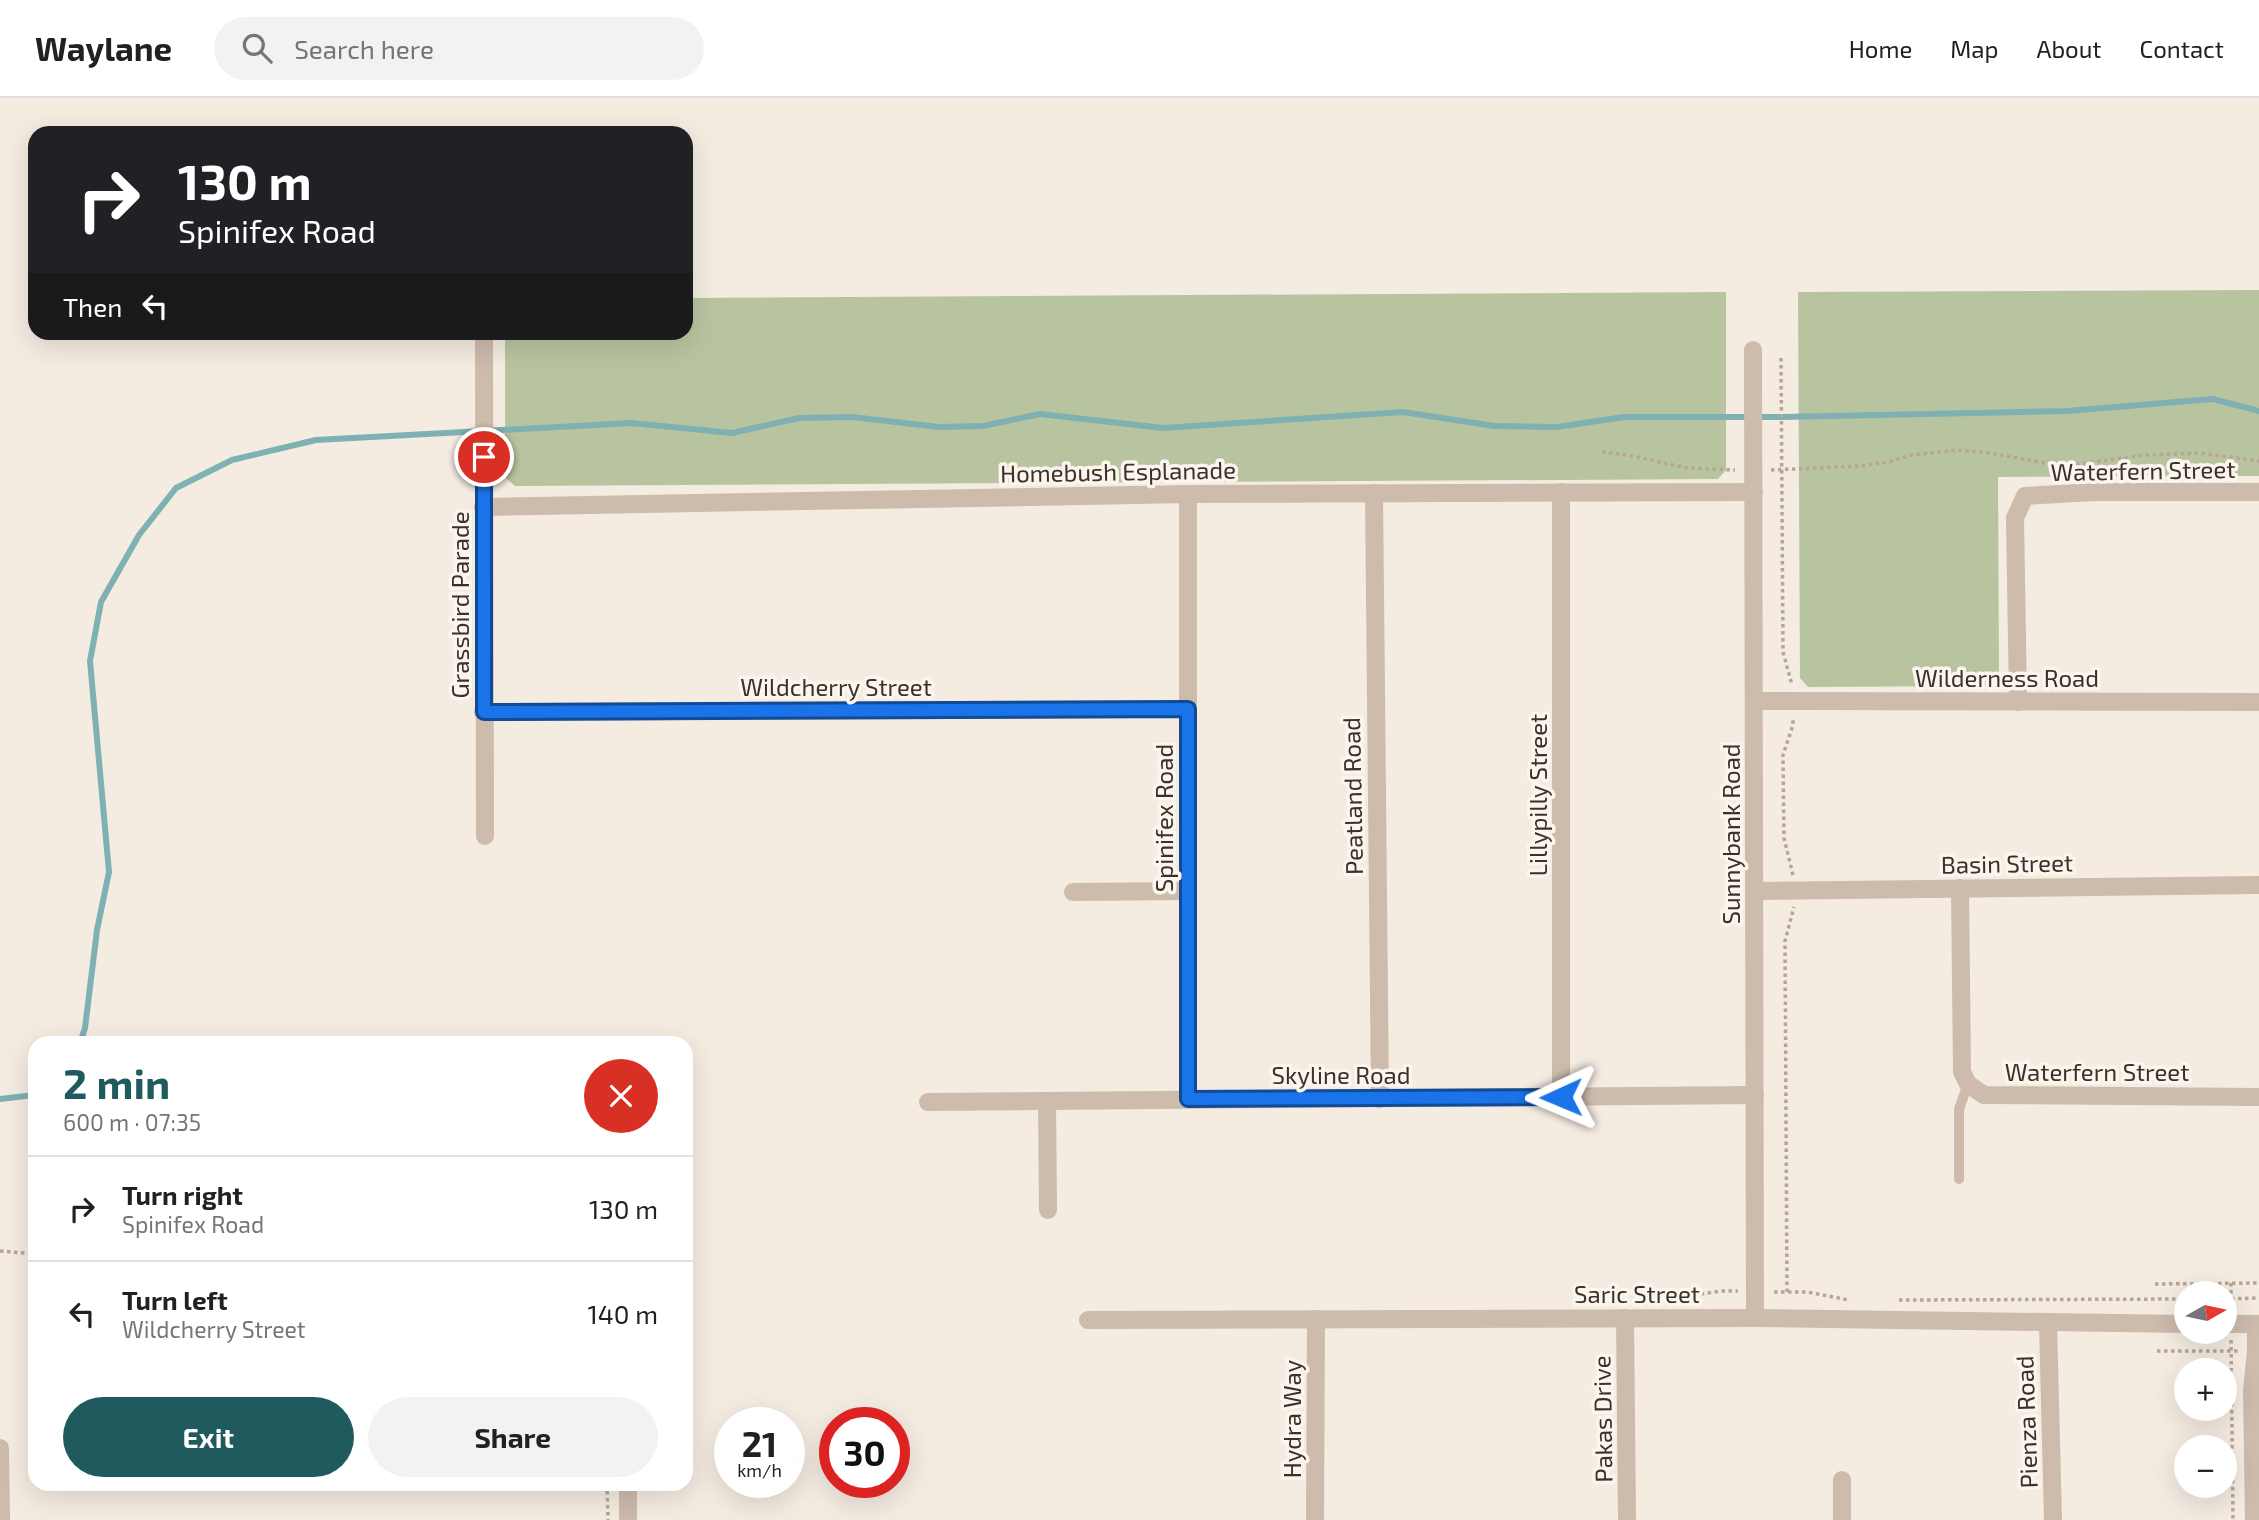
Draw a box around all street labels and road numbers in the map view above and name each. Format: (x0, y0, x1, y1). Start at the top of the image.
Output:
street label: Homebush Esplanade (1000, 454, 1236, 488)
street label: Waterfern Street (2050, 454, 2236, 486)
street label: Grassbird Parade (445, 511, 474, 699)
street label: Wilderness Road (1915, 663, 2099, 692)
street label: Wildcherry Street (740, 672, 932, 701)
street label: Lillypilly Street (1523, 714, 1552, 876)
street label: Peatland Road (1336, 717, 1368, 875)
street label: Sunnybank Road (1716, 743, 1745, 925)
street label: Spinifex Road (1149, 744, 1178, 892)
street label: Basin Street (1941, 847, 2073, 879)
street label: Waterfern Street (2005, 1057, 2189, 1086)
street label: Skyline Road (1272, 1060, 1410, 1089)
street label: Saric Street (1574, 1279, 1700, 1308)
street label: Pakas Drive (1586, 1355, 1618, 1483)
street label: Pienza Road (2009, 1355, 2043, 1489)
street label: Hydra Way (1277, 1359, 1306, 1478)

